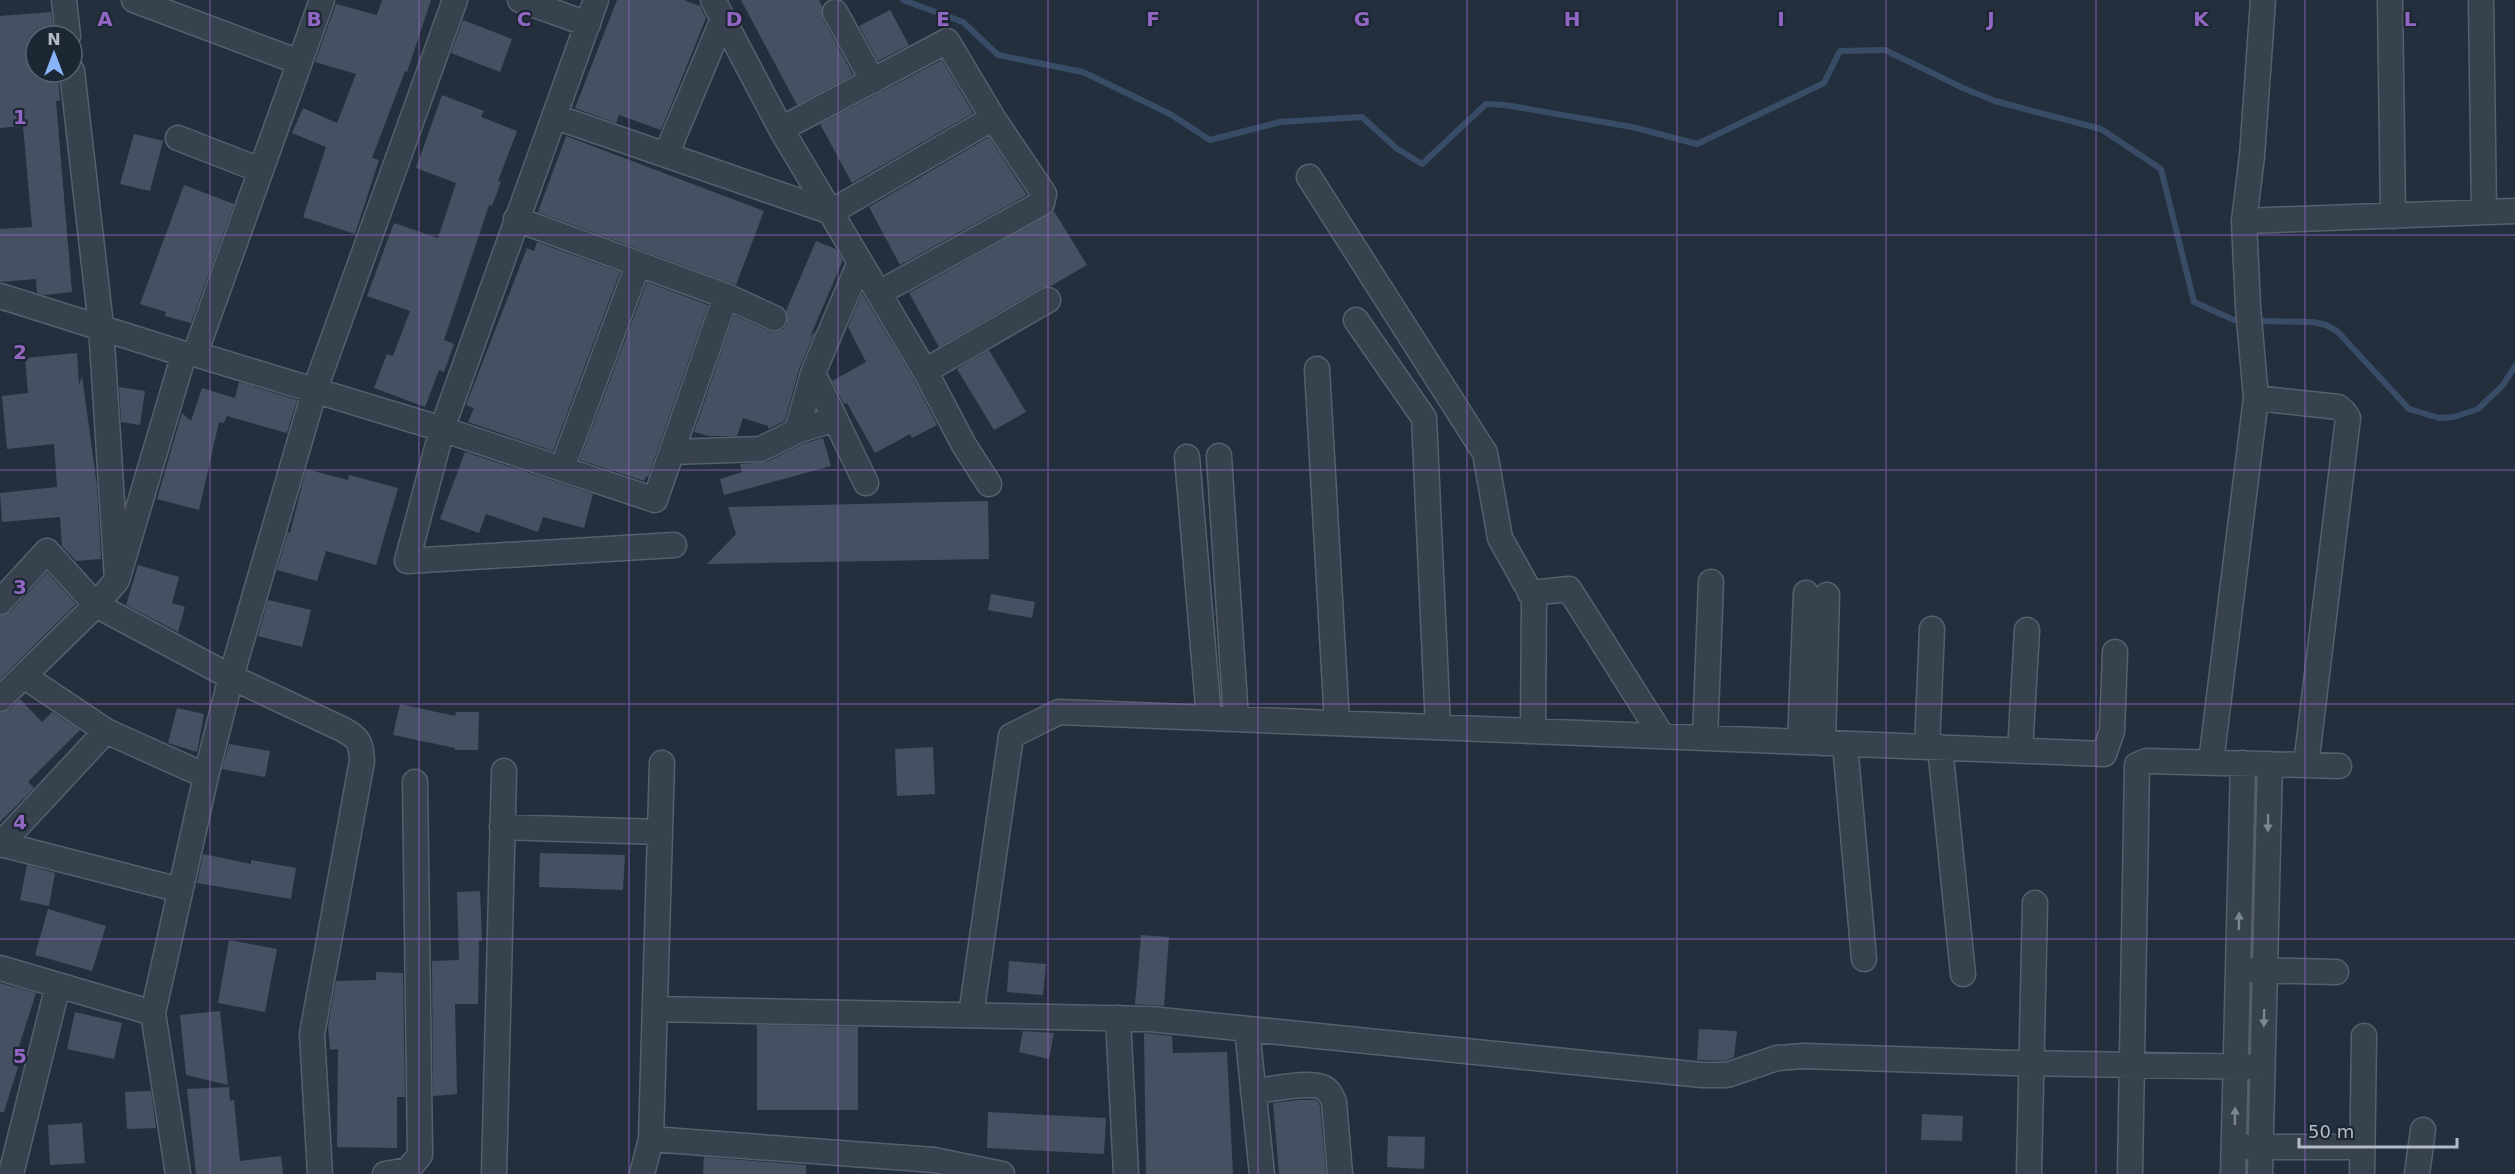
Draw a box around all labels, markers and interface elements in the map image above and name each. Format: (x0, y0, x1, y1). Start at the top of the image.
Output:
text: A (97, 7, 113, 31)
text: B (306, 7, 322, 31)
text: C (517, 7, 531, 31)
text: D (726, 7, 742, 31)
text: E (936, 7, 950, 31)
text: F (1146, 7, 1160, 31)
text: G (1354, 7, 1370, 31)
text: H (1564, 7, 1580, 31)
text: I (1777, 7, 1785, 31)
text: J (1985, 7, 1995, 31)
text: K (2193, 7, 2210, 31)
text: L (2404, 7, 2417, 31)
north arrow (24, 24, 84, 84)
text: N (47, 30, 61, 49)
text: 1 (13, 105, 27, 129)
text: 2 (13, 340, 27, 364)
text: 3 (13, 575, 27, 599)
text: 4 (13, 810, 27, 834)
one-way arrow (2264, 813, 2273, 832)
one-way arrow (2234, 911, 2244, 930)
one-way arrow (2259, 1008, 2269, 1027)
text: 5 (13, 1044, 27, 1068)
one-way arrow (2230, 1106, 2239, 1125)
scale bar (2299, 1111, 2456, 1149)
text: 50 m (2308, 1121, 2354, 1142)

